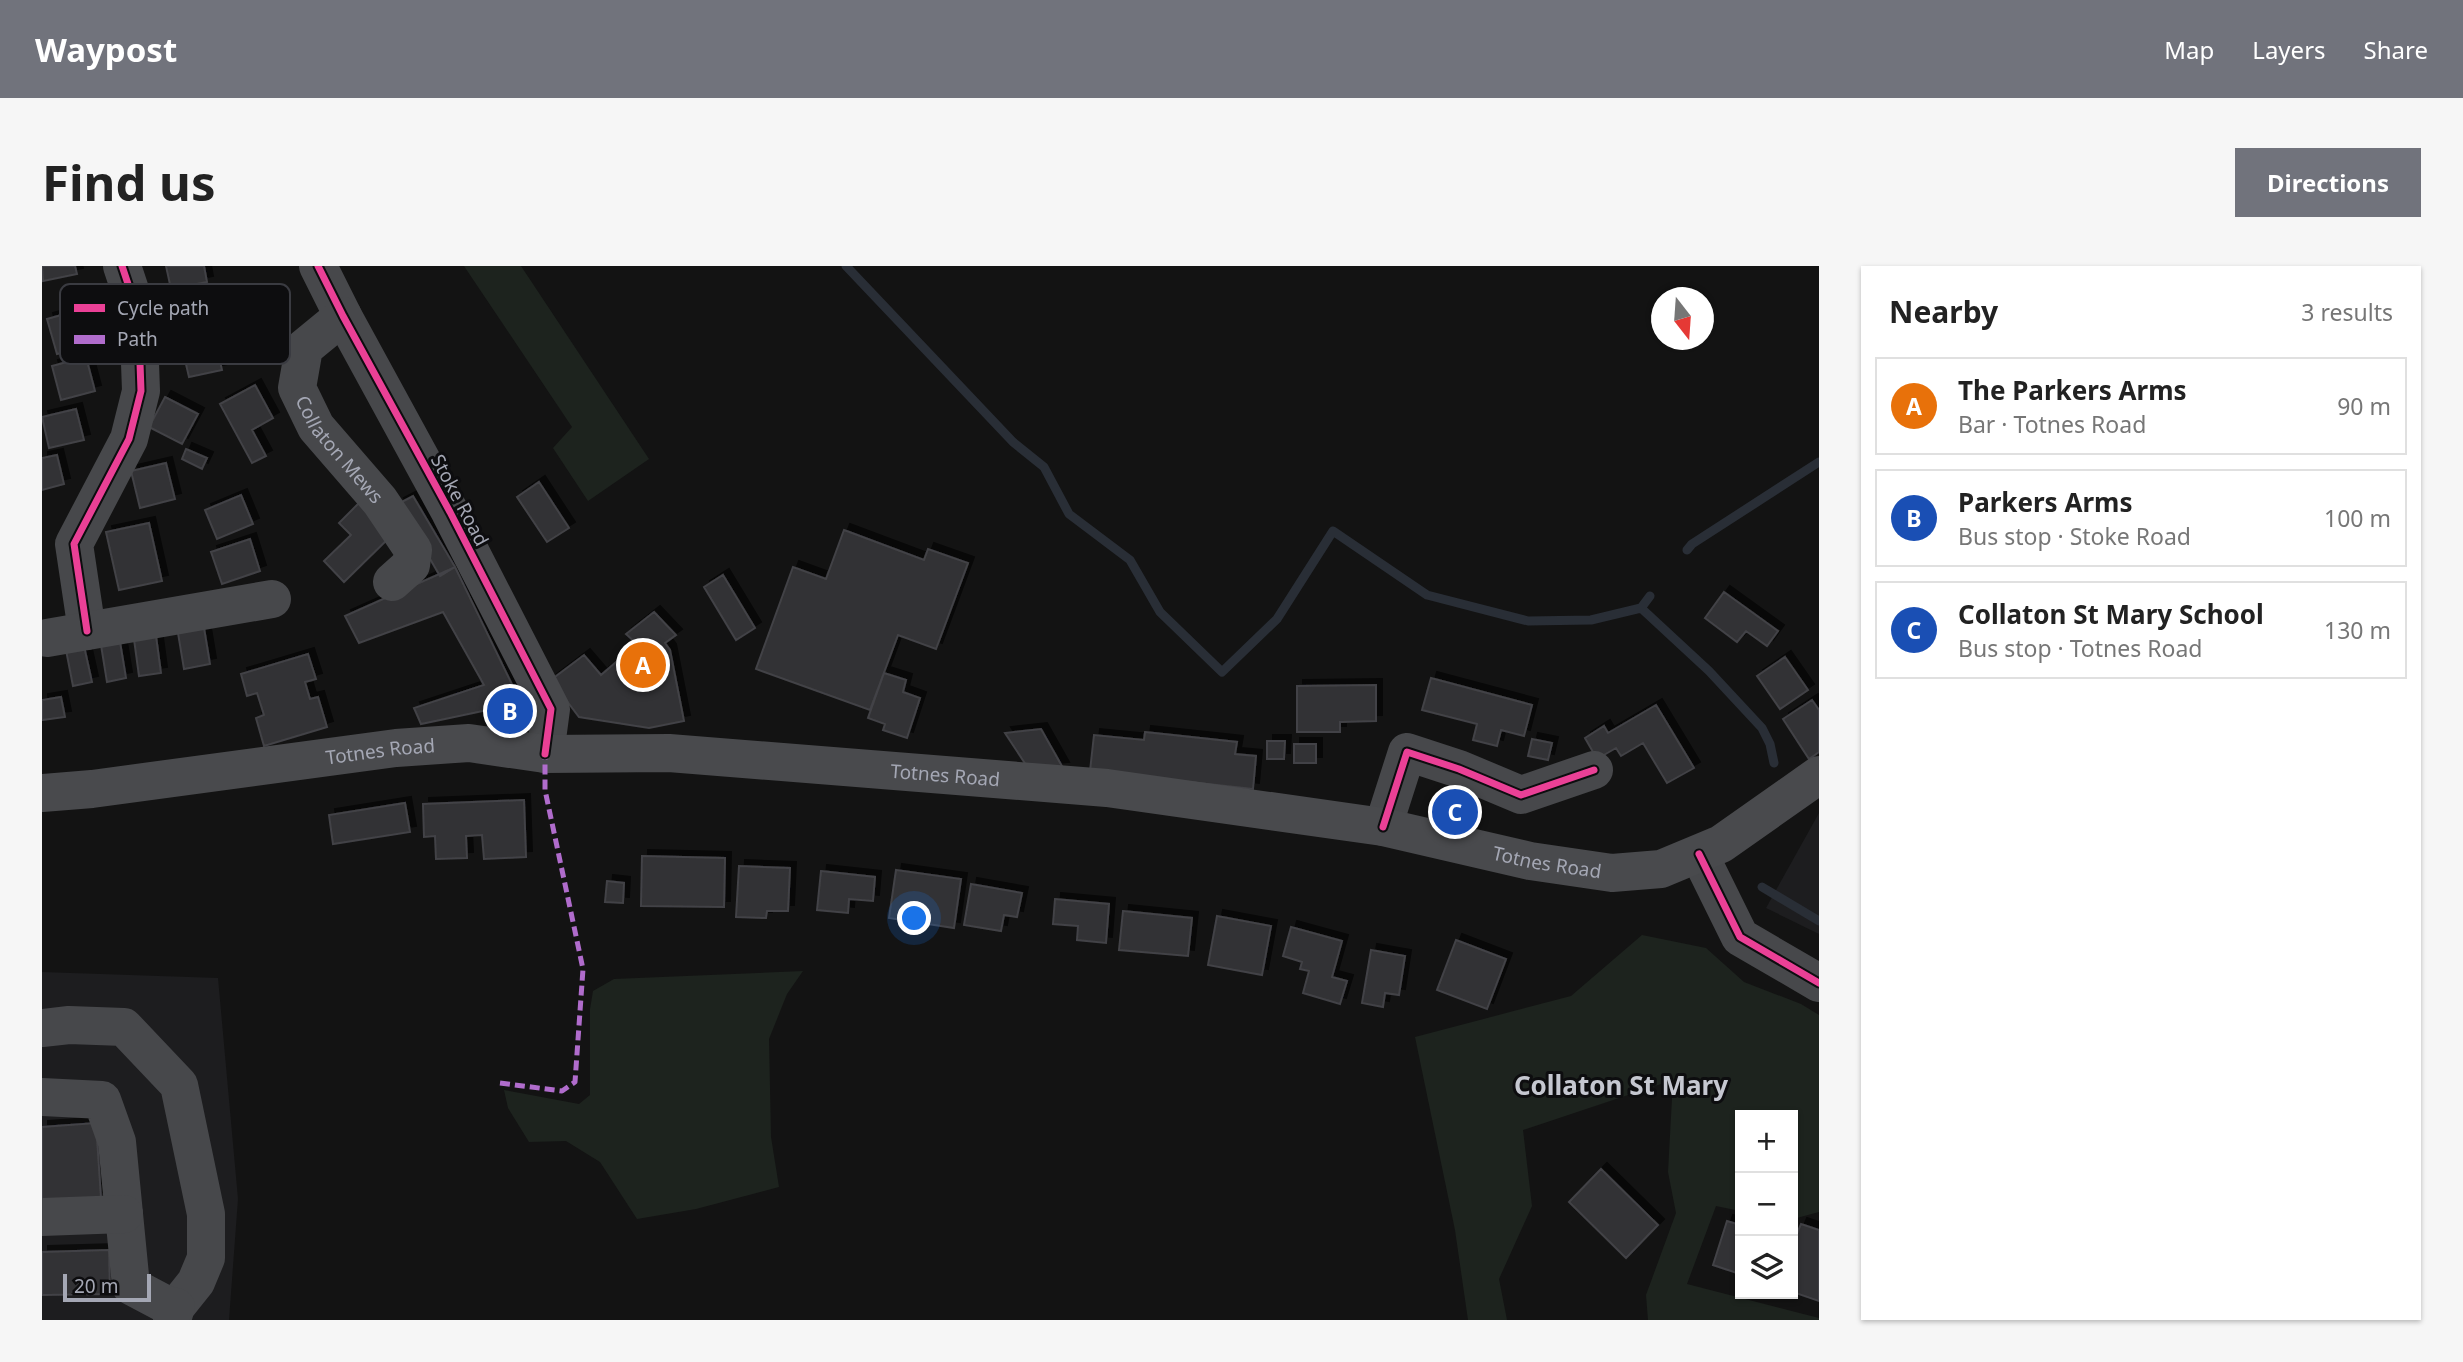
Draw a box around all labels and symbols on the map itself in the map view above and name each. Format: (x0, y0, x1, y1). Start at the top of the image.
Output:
legend (60, 284, 290, 364)
north arrow (1651, 287, 1714, 350)
text: Cycle path (117, 295, 209, 321)
text: Path (117, 326, 158, 352)
street label: Collaton Mews (290, 391, 389, 509)
street label: Stoke Road (425, 450, 495, 550)
pin: A (620, 639, 666, 691)
pin: B (487, 685, 533, 737)
street label: Totnes Road (324, 732, 436, 770)
street label: Totnes Road (889, 758, 1001, 792)
pin: C (1432, 786, 1478, 838)
street label: Totnes Road (1490, 840, 1603, 884)
your location (897, 901, 931, 935)
district label: Collaton St Mary (1514, 1067, 1728, 1103)
scale bar (63, 1271, 150, 1303)

